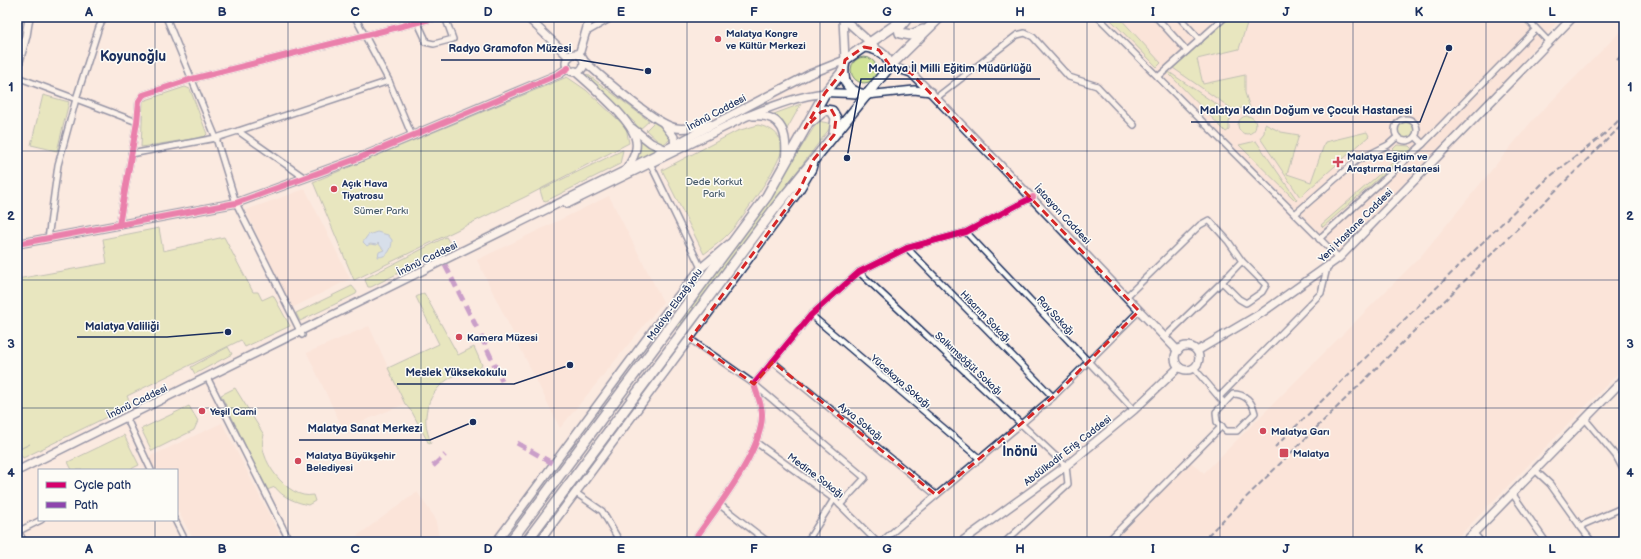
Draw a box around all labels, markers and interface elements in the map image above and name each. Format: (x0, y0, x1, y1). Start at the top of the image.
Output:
text: A (84, 4, 93, 20)
text: B (217, 4, 227, 20)
text: C (350, 4, 360, 20)
text: D (483, 4, 493, 20)
text: E (617, 4, 626, 20)
text: F (750, 4, 758, 20)
text: G (882, 4, 892, 20)
text: H (1015, 4, 1025, 20)
text: I (1151, 4, 1155, 20)
text: J (1282, 4, 1290, 20)
text: K (1415, 4, 1424, 20)
text: L (1548, 4, 1556, 20)
place label: Malatya Kongre ve Kültür Merkezi (725, 28, 806, 52)
marker: Malatya Kongre ve Kültür Merkezi (713, 34, 723, 44)
callout: Radyo Gramofon Müzesi (441, 37, 580, 60)
text: Radyo Gramofon Müzesi (449, 42, 572, 55)
district label: Koyunoğlu (100, 48, 166, 65)
callout: Malatya İl Milli Eğitim Müdürlüğü (861, 56, 1040, 79)
text: Malatya İl Milli Eğitim Müdürlüğü (868, 61, 1032, 75)
text: 1 (8, 79, 14, 95)
text: 1 (1627, 79, 1633, 95)
street label: İnönü Caddesi (685, 92, 748, 134)
callout: Malatya Kadın Doğum ve Çocuk Hastanesi (1191, 99, 1420, 122)
text: Malatya Kadın Doğum ve Çocuk Hastanesi (1200, 104, 1413, 117)
place label: Malatya Eğitim ve Araştırma Hastanesi (1346, 151, 1440, 175)
marker: Malatya Eğitim ve Araştırma Hastanesi (1332, 156, 1344, 168)
park label: Dede Korkut Parkı (686, 176, 742, 200)
place label: Açık Hava Tiyatrosu (341, 178, 388, 202)
street label: İstasyon Caddesi (1032, 182, 1093, 247)
marker: Açık Hava Tiyatrosu (329, 184, 339, 194)
street label: Yeni Hastane Caddesi (1316, 186, 1395, 266)
park label: Sümer Parkı (354, 205, 408, 217)
text: 2 (7, 208, 15, 224)
text: 2 (1626, 208, 1634, 224)
street label: İnönü Caddesi (395, 239, 460, 279)
street label: Malatya-Elazığ yolu (645, 266, 705, 343)
street label: Hisarım Sokağı (958, 288, 1013, 345)
street label: Ray Sokağı (1034, 294, 1077, 338)
callout: Malatya Valiliği (77, 314, 167, 337)
text: Malatya Valiliği (85, 320, 159, 333)
street label: Salkımsöğüt Sokağı (932, 330, 1004, 398)
marker: Kamera Müzesi (454, 332, 464, 342)
place label: Kamera Müzesi (467, 332, 538, 344)
text: 3 (7, 336, 15, 352)
text: 3 (1626, 336, 1634, 352)
street label: Yücekaya Sokağı (867, 352, 933, 411)
callout: Meslek Yüksekokulu (397, 361, 514, 384)
text: Meslek Yüksekokulu (405, 366, 507, 379)
street label: İnönü Caddesi (105, 382, 170, 422)
street label: Ayva Sokağı (836, 400, 885, 443)
marker: Yeşil Cami (197, 406, 207, 416)
place label: Yeşil Cami (210, 406, 257, 418)
street label: Abdülkadir Eriş Caddesi (1021, 413, 1114, 489)
callout: Malatya Sanat Merkezi (299, 417, 430, 440)
text: Malatya Sanat Merkezi (308, 422, 423, 435)
marker: Malatya Garı (1258, 426, 1268, 436)
place label: Malatya Garı (1271, 426, 1329, 438)
district label: İnönü (1002, 441, 1038, 460)
marker: Malatya (1278, 447, 1290, 459)
place label: Malatya (1293, 448, 1329, 460)
place label: Malatya Büyükşehir Belediyesi (306, 450, 397, 474)
street label: Medine Sokağı (785, 451, 846, 501)
marker: Malatya Büyükşehir Belediyesi (293, 456, 303, 466)
text: 4 (7, 465, 15, 481)
text: 4 (1626, 465, 1634, 481)
legend (38, 469, 178, 521)
text: Cycle path (74, 478, 131, 493)
text: Path (74, 498, 99, 513)
text: A (84, 541, 93, 557)
text: B (217, 541, 227, 557)
text: C (350, 541, 360, 557)
text: D (483, 541, 493, 557)
text: E (617, 541, 626, 557)
text: F (750, 541, 758, 557)
text: G (882, 541, 892, 557)
text: H (1015, 541, 1025, 557)
text: I (1151, 541, 1155, 557)
text: J (1282, 541, 1290, 557)
text: K (1415, 541, 1424, 557)
text: L (1548, 541, 1556, 557)

